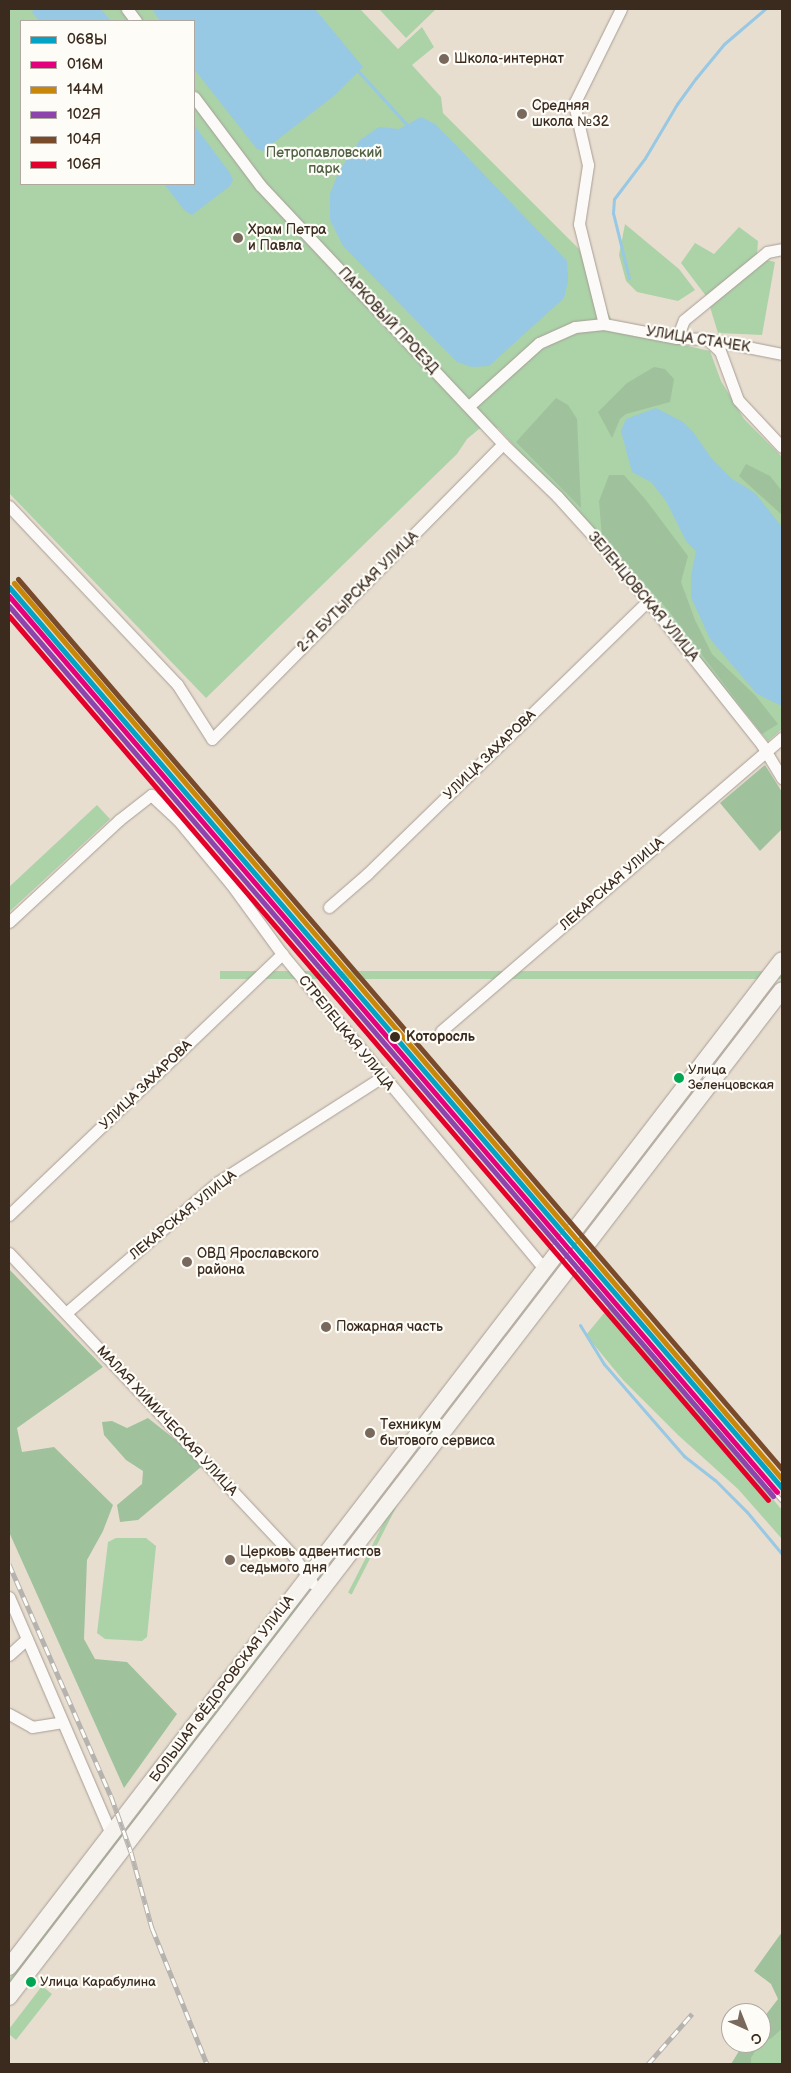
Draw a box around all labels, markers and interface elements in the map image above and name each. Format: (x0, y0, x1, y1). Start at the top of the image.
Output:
legend (20, 20, 195, 185)
text: 068Ы (67, 30, 107, 49)
place label: Школа-интернат (454, 51, 564, 67)
marker: Школа-интернат (438, 53, 450, 65)
text: 016М (67, 55, 103, 74)
text: 144М (67, 80, 104, 99)
place label: Средняя школа №32 (532, 98, 609, 130)
text: 102Я (67, 105, 101, 124)
marker: Средняя школа №32 (516, 108, 528, 120)
text: 104Я (67, 130, 101, 149)
park label: Петропавловский парк (266, 145, 382, 178)
text: 106Я (67, 155, 101, 174)
place label: Храм Петра и Павла (248, 222, 327, 254)
marker: Храм Петра и Павла (232, 232, 244, 244)
street label: ПАРКОВЫЙ ПРОЕЗД (334, 264, 442, 378)
street label: УЛИЦА СТАЧЕК (645, 323, 751, 357)
street label: 2-Я БУТЫРСКАЯ УЛИЦА (294, 528, 422, 656)
street label: ЗЕЛЕНЦОВСКАЯ УЛИЦА (584, 529, 702, 665)
street label: УЛИЦА ЗАХАРОВА (441, 707, 539, 803)
street label: ЛЕКАРСКАЯ УЛИЦА (556, 834, 668, 934)
street label: СТРЕЛЕЦКАЯ УЛИЦА (294, 972, 398, 1094)
place label: Которосль (406, 1029, 475, 1045)
marker: Которосль (388, 1030, 402, 1044)
street label: УЛИЦА ЗАХАРОВА (97, 1037, 195, 1133)
place label: Улица Зеленцовская (688, 1063, 774, 1094)
marker: Улица Зеленцовская (674, 1073, 684, 1083)
street label: ЛЕКАРСКАЯ УЛИЦА (126, 1167, 240, 1263)
place label: ОВД Ярославского района (197, 1246, 319, 1278)
marker: ОВД Ярославского района (181, 1256, 193, 1268)
place label: Пожарная часть (336, 1319, 443, 1335)
marker: Пожарная часть (320, 1321, 332, 1333)
street label: МАЛАЯ ХИМИЧЕСКАЯ УЛИЦА (93, 1343, 241, 1499)
place label: Техникум бытового сервиса (380, 1417, 495, 1450)
marker: Техникум бытового сервиса (364, 1427, 376, 1439)
place label: Церковь адвентистов седьмого дня (240, 1544, 381, 1576)
marker: Церковь адвентистов седьмого дня (224, 1554, 236, 1566)
street label: БОЛЬШАЯ ФЁДОРОВСКАЯ УЛИЦА (146, 1592, 298, 1786)
place label: Улица Карабулина (40, 1974, 156, 1990)
marker: Улица Карабулина (26, 1977, 36, 1987)
north arrow (721, 2003, 771, 2053)
text: С (747, 2029, 765, 2048)

